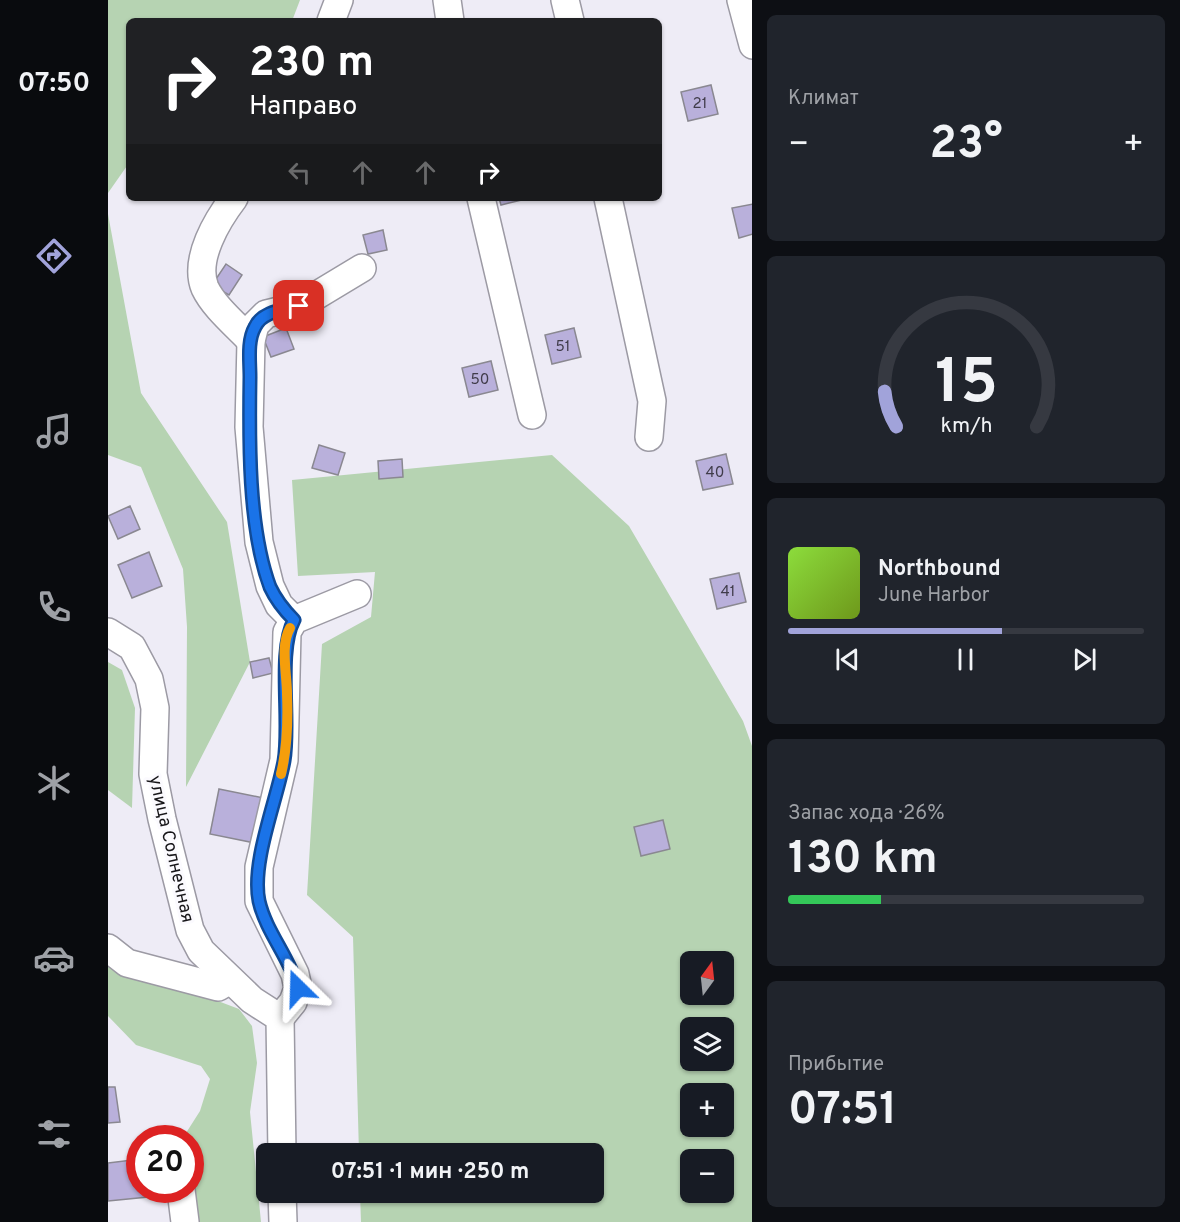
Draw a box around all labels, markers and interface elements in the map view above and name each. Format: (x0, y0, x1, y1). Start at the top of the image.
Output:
text: 230 m (249, 38, 374, 91)
icon: right (150, 42, 228, 120)
text: 07:50 (18, 67, 90, 101)
text: Климат (788, 86, 859, 112)
text: Направо (249, 90, 357, 124)
house number: 21 (693, 95, 707, 114)
text: 23° (929, 117, 1003, 174)
text: − (788, 125, 809, 167)
text: + (1123, 125, 1144, 167)
icon: left (283, 156, 316, 189)
icon: ahead (346, 156, 379, 189)
icon: ahead (409, 156, 442, 189)
icon: right (472, 156, 505, 189)
icon: directions (33, 235, 75, 277)
pin (273, 280, 324, 331)
icon: arrive (282, 289, 315, 322)
house number: 51 (556, 338, 570, 357)
text: 15 (934, 346, 998, 425)
house number: 50 (471, 371, 489, 390)
icon: music (33, 410, 75, 452)
text: km/h (940, 413, 992, 440)
house number: 40 (706, 464, 724, 483)
text: Northbound (878, 556, 1001, 583)
house number: 41 (721, 583, 735, 602)
text: June Harbor (878, 583, 990, 609)
icon: phone (33, 586, 75, 628)
icon: previous (831, 643, 864, 676)
icon: pause (949, 643, 982, 676)
icon: next (1068, 643, 1101, 676)
icon: climate (33, 762, 75, 804)
street label: улица Солнечная (142, 774, 199, 925)
text: Запас хода · 26% (788, 801, 945, 827)
text: 130 km (788, 832, 938, 889)
icon: car (33, 937, 75, 979)
north arrow (680, 951, 734, 1005)
map controls (680, 951, 734, 1203)
position arrow (266, 956, 330, 1020)
button: layers (680, 1017, 734, 1071)
text: Прибытие (788, 1052, 884, 1078)
button: + (680, 1083, 734, 1137)
text: 07:51 (788, 1083, 897, 1140)
icon: filters (33, 1113, 75, 1155)
speed limit sign: 20 (126, 1125, 204, 1203)
button: − (680, 1149, 734, 1203)
text: 07:51 · 1 мин · 250 m (331, 1159, 529, 1186)

